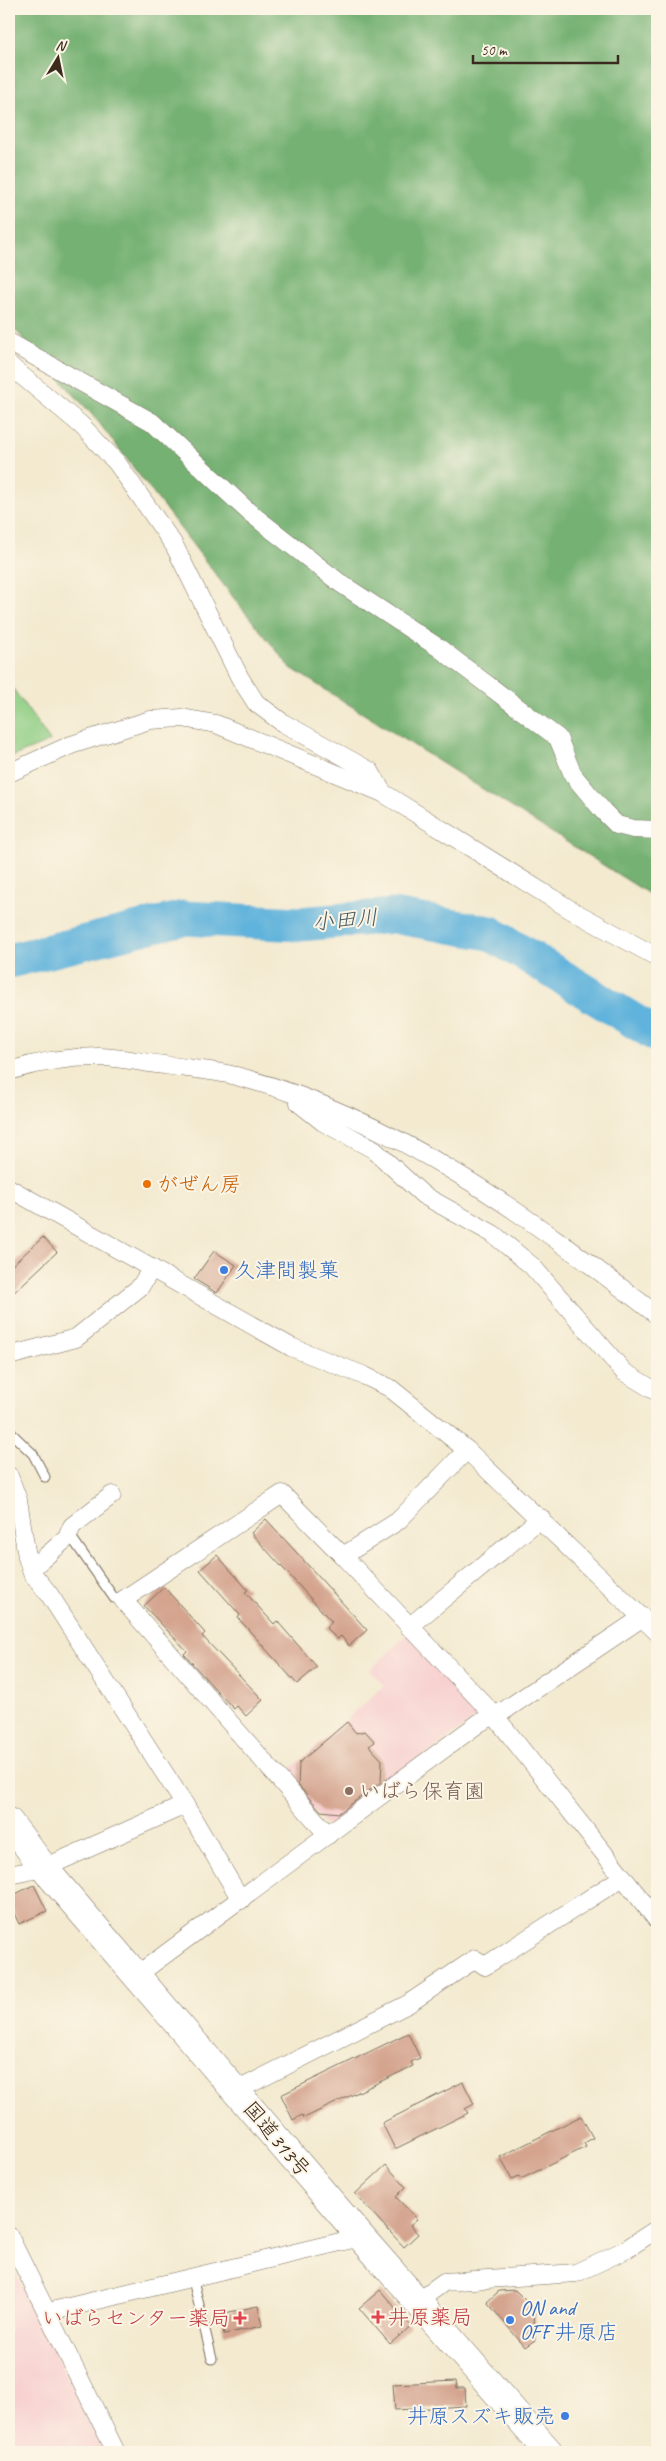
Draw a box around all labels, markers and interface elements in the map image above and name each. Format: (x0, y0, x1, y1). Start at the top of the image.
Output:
north arrow (32, 32, 82, 82)
scale bar (473, 32, 618, 64)
text: N (54, 37, 68, 55)
text: 50 m (481, 41, 508, 60)
water label: 小田川 (311, 903, 379, 937)
place label: がぜん房 (157, 1171, 241, 1197)
marker: がぜん房 (141, 1178, 153, 1190)
place label: 久津間製菓 (234, 1257, 339, 1283)
marker: 久津間製菓 (218, 1264, 230, 1276)
place label: いばら保育園 (359, 1778, 485, 1804)
marker: いばら保育園 (343, 1785, 355, 1797)
street label: 国道313号 (238, 2096, 316, 2182)
place label: ON and OFF 井原店 (520, 2295, 618, 2345)
place label: 井原薬局 (388, 2304, 472, 2330)
place label: いばらセンター薬局 (42, 2305, 230, 2331)
marker: 井原薬局 (372, 2311, 384, 2323)
marker: いばらセンター薬局 (234, 2312, 246, 2324)
marker: ON and OFF 井原店 (504, 2314, 516, 2326)
place label: 井原スズキ販売 (407, 2403, 555, 2429)
marker: 井原スズキ販売 (559, 2410, 571, 2422)

